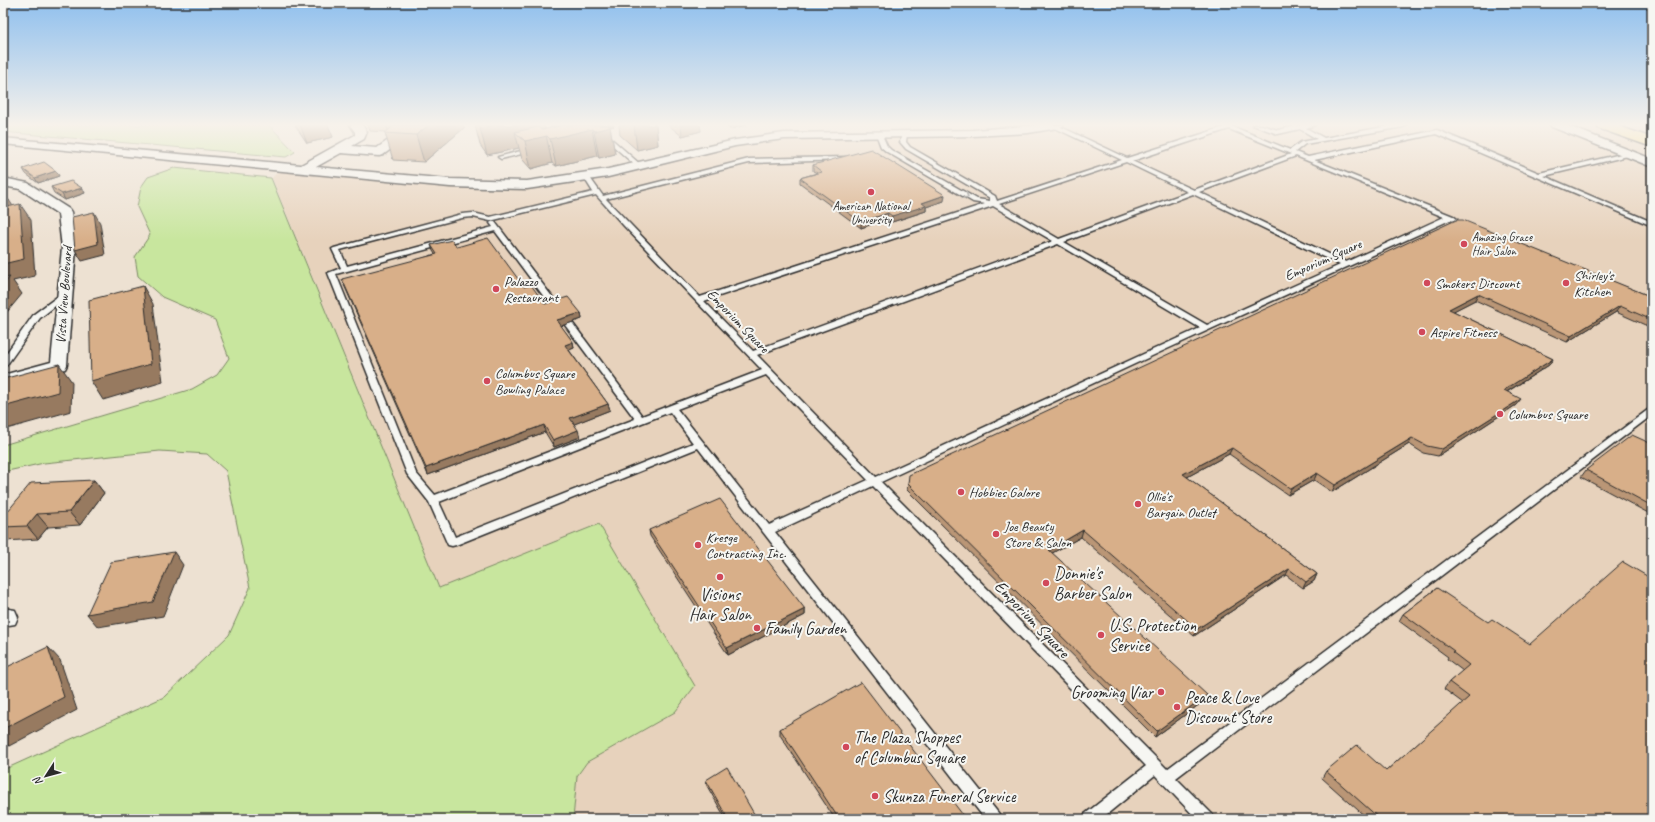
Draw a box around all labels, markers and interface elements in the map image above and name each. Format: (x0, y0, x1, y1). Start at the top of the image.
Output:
marker: American National University (866, 187, 876, 197)
one-way arrow (962, 191, 969, 198)
place label: American National University (833, 198, 911, 228)
place label: Amazing Grace Hair Salon (1472, 229, 1533, 259)
street label: Emporium Square (1282, 235, 1365, 284)
marker: Amazing Grace Hair Salon (1459, 239, 1469, 249)
street label: Vista View Boulevard (52, 243, 76, 344)
place label: Shirley's Kitchen (1574, 267, 1615, 300)
place label: Palazzo Restaurant (504, 273, 560, 306)
place label: Smokers Discount (1435, 275, 1521, 292)
marker: Smokers Discount (1422, 278, 1432, 288)
marker: Shirley's Kitchen (1561, 278, 1571, 288)
marker: Palazzo Restaurant (491, 284, 501, 294)
street label: Emporium Square (703, 286, 774, 357)
place label: Aspire Fitness (1430, 324, 1498, 341)
marker: Aspire Fitness (1417, 327, 1427, 337)
place label: Columbus Square Bowling Palace (495, 365, 576, 398)
marker: Columbus Square Bowling Palace (482, 376, 492, 386)
place label: Columbus Square (1508, 406, 1589, 423)
marker: Columbus Square (1495, 409, 1505, 419)
place label: Hobbies Galore (969, 484, 1041, 501)
marker: Hobbies Galore (956, 487, 966, 497)
place label: Ollie's Bargain Outlet (1146, 488, 1218, 521)
marker: Ollie's Bargain Outlet (1133, 499, 1143, 509)
place label: Joe Beauty Store & Salon (1003, 518, 1072, 551)
place label: Kresge Contracting Inc. (706, 529, 786, 562)
marker: Joe Beauty Store & Salon (991, 529, 1001, 539)
marker: Kresge Contracting Inc. (693, 540, 703, 550)
place label: Donnie's Barber Salon (1054, 563, 1132, 604)
marker: Visions Hair Salon (715, 572, 725, 582)
street label: Emporium Square (990, 576, 1075, 663)
marker: Donnie's Barber Salon (1041, 578, 1051, 588)
place label: Visions Hair Salon (689, 584, 752, 625)
place label: U.S. Protection Service (1109, 615, 1197, 656)
place label: Family Garden (765, 618, 848, 639)
marker: Family Garden (752, 623, 762, 633)
marker: U.S. Protection Service (1096, 630, 1106, 640)
place label: Grooming Viar (1071, 682, 1155, 703)
marker: Grooming Viar (1156, 687, 1166, 697)
place label: Peace & Love Discount Store (1185, 687, 1273, 728)
marker: Peace & Love Discount Store (1172, 702, 1182, 712)
place label: The Plaza Shoppes of Columbus Square (854, 727, 966, 768)
marker: The Plaza Shoppes of Columbus Square (841, 742, 851, 752)
north arrow (26, 756, 66, 796)
text: N (29, 773, 46, 789)
place label: Skunza Funeral Service (883, 786, 1017, 807)
marker: Skunza Funeral Service (870, 791, 880, 801)

